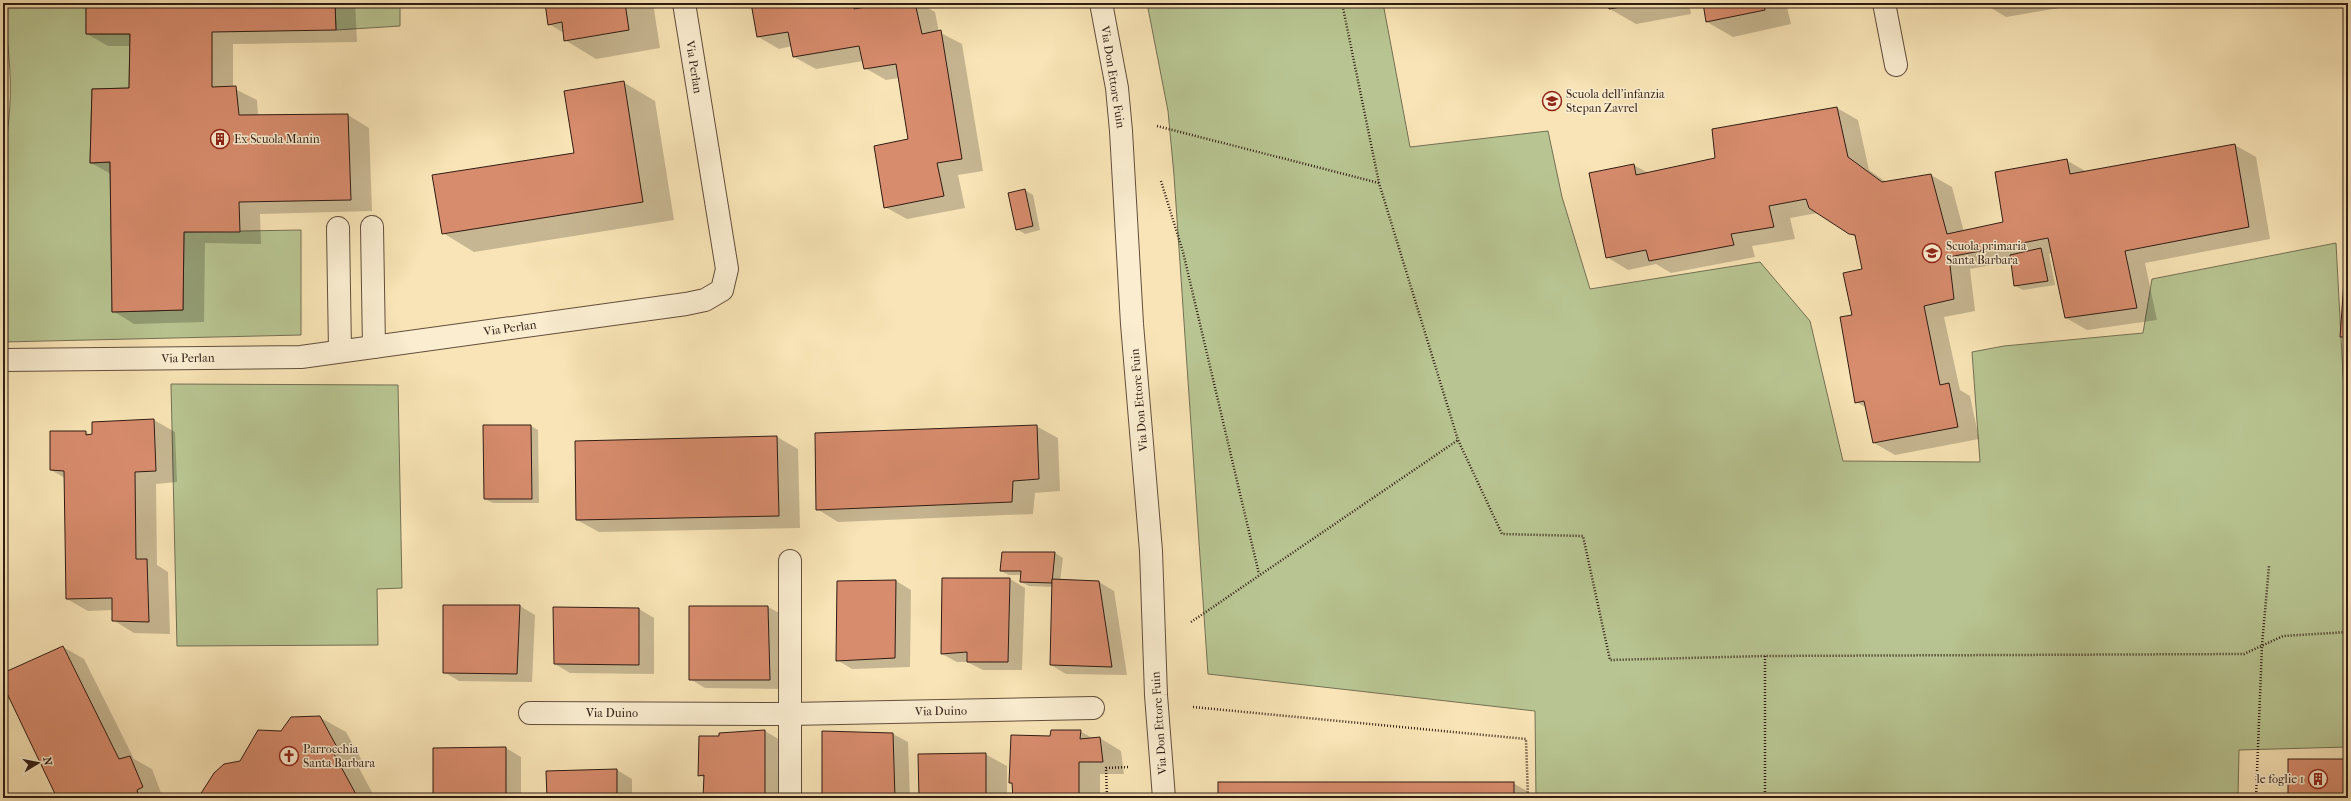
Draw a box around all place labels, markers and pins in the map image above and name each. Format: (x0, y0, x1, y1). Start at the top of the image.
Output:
place label: Scuola dell'infanzia Stepan Zavrel (1566, 87, 1665, 115)
school or university icon: Scuola dell'infanzia Stepan Zavrel (1541, 90, 1563, 112)
building icon: Ex Scuola Manin (209, 128, 231, 150)
place label: Ex Scuola Manin (234, 132, 320, 146)
place label: Scuola primaria Santa Barbara (1946, 239, 2027, 267)
school or university icon: Scuola primaria Santa Barbara (1921, 242, 1943, 264)
place label: Parrocchia Santa Barbara (303, 742, 375, 770)
church icon: Parrocchia Santa Barbara (278, 745, 300, 767)
building icon: le foglie 1 (2307, 768, 2329, 790)
place label: le foglie 1 (2255, 772, 2304, 786)

